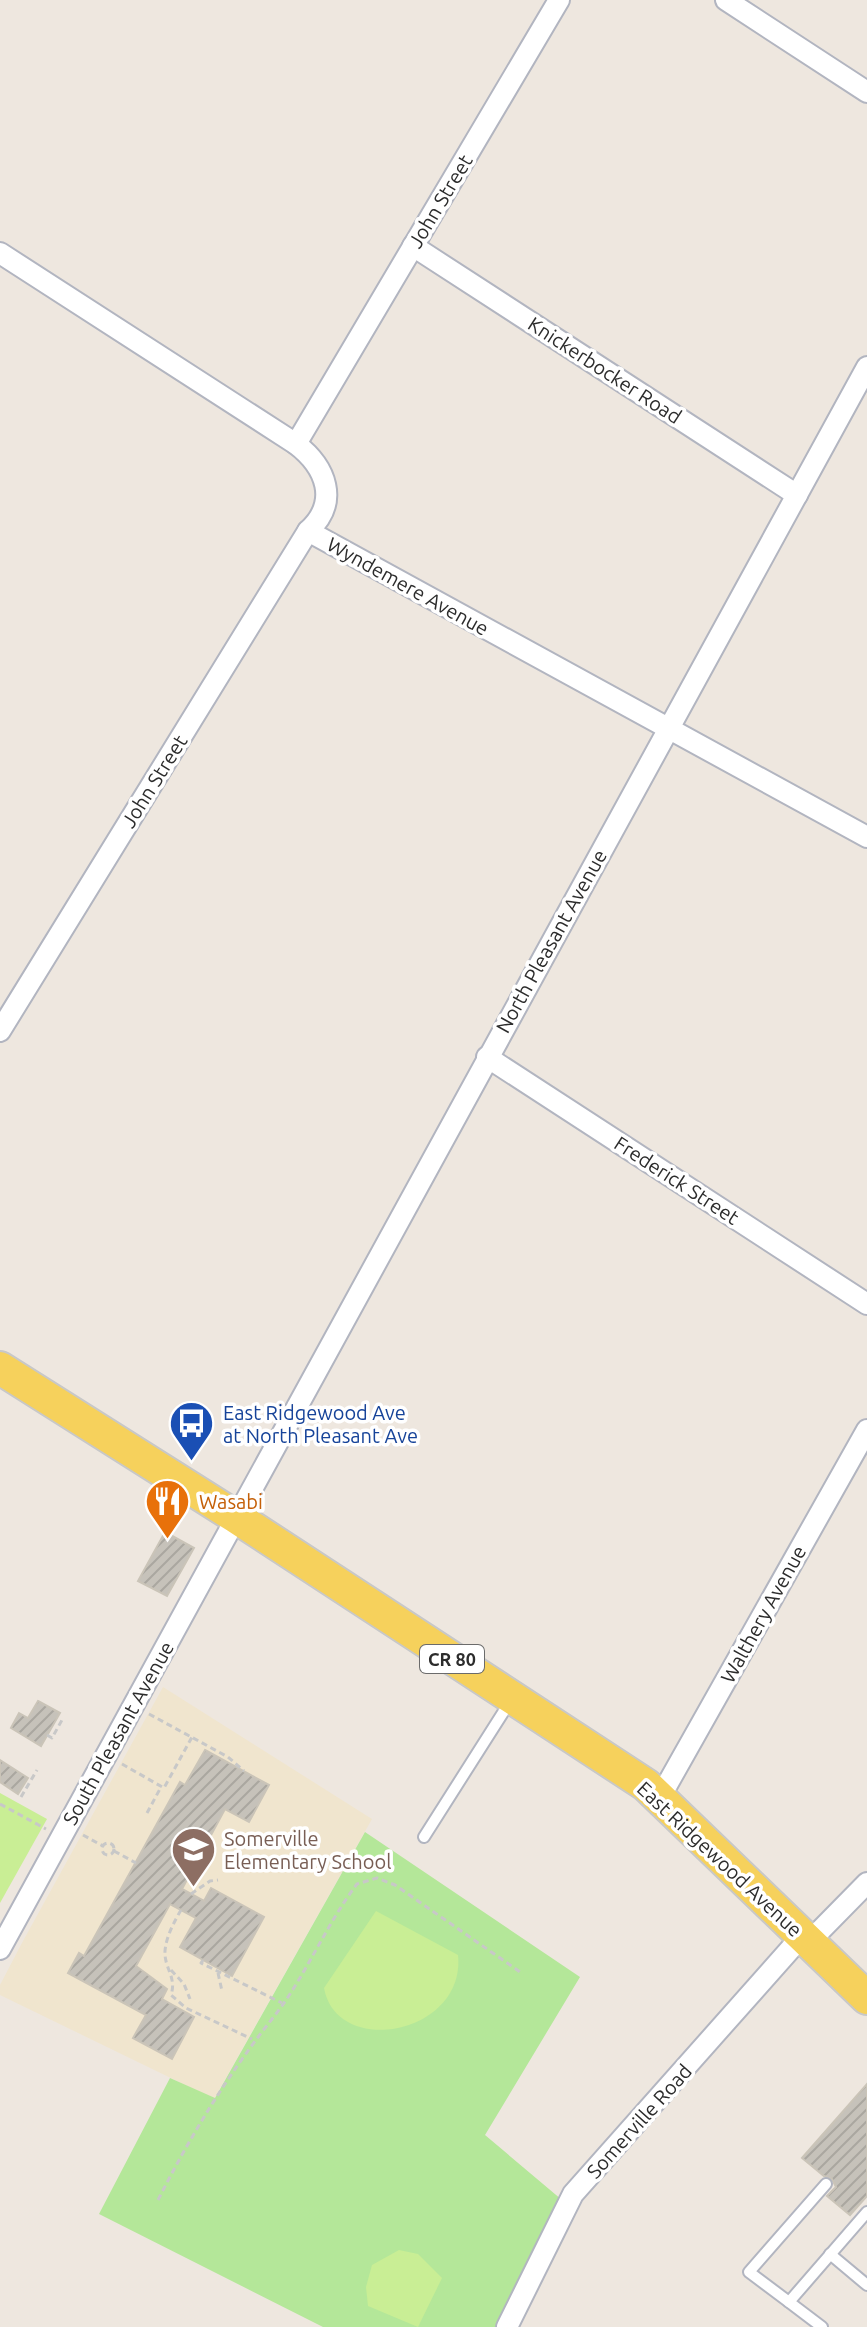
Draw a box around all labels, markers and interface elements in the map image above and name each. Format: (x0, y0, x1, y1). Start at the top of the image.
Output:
street label: John Street (403, 150, 477, 252)
street label: Knickerbocker Road (524, 312, 686, 428)
street label: Wyndemere Avenue (323, 532, 493, 640)
street label: John Street (116, 730, 192, 832)
street label: North Pleasant Avenue (491, 845, 611, 1037)
street label: Frederick Street (610, 1131, 744, 1229)
bus stop icon: East Ridgewood Ave at North Pleasant Ave (168, 1400, 216, 1463)
place label: East Ridgewood Ave at North Pleasant Ave (223, 1401, 418, 1447)
restaurant icon: Wasabi (144, 1477, 192, 1540)
place label: Wasabi (199, 1490, 263, 1513)
street label: Walthery Avenue (716, 1541, 810, 1687)
street label: South Pleasant Avenue (58, 1637, 178, 1829)
road number: CR 80 (420, 1645, 484, 1673)
street label: East Ridgewood Avenue (633, 1777, 807, 1941)
school or university icon: Somerville Elementary School (169, 1825, 217, 1888)
place label: Somerville Elementary School (224, 1827, 391, 1873)
street label: Somerville Road (582, 2059, 696, 2183)

